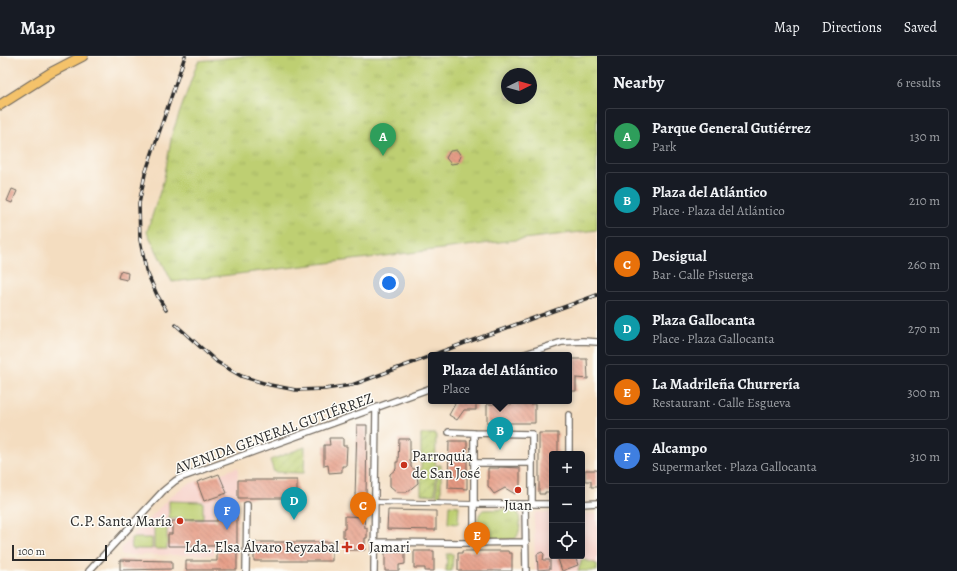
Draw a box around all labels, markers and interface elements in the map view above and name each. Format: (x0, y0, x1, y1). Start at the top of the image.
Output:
text: Map (20, 15, 55, 41)
text: Map (774, 18, 800, 37)
text: Directions (822, 18, 882, 37)
text: Saved (904, 18, 937, 37)
north arrow (501, 68, 537, 104)
text: Nearby (613, 71, 664, 94)
text: 6 results (897, 74, 941, 91)
text: Parque General Gutiérrez (652, 118, 811, 138)
pin: A (370, 123, 396, 156)
text: A (623, 128, 631, 145)
text: 130 m (910, 128, 940, 145)
text: Park (652, 138, 676, 155)
text: Plaza del Atlántico (652, 182, 767, 202)
text: B (623, 192, 631, 209)
text: 210 m (909, 192, 940, 209)
text: Place · Plaza del Atlántico (652, 202, 785, 219)
text: Desigual (652, 246, 707, 266)
text: C (623, 256, 631, 273)
text: 260 m (907, 256, 940, 273)
text: Bar · Calle Pisuerga (652, 266, 754, 283)
your location (379, 273, 399, 293)
text: Plaza Gallocanta (652, 310, 755, 330)
text: D (622, 320, 632, 337)
text: 270 m (908, 320, 940, 337)
text: Place · Plaza Gallocanta (652, 330, 775, 347)
popup (428, 352, 572, 404)
text: Plaza del Atlántico (442, 360, 558, 380)
text: La Madrileña Churrería (652, 374, 800, 394)
text: Place (442, 380, 470, 397)
text: E (623, 384, 631, 401)
text: 300 m (907, 384, 940, 401)
street label: AVENIDA GENERAL GUTIÉRREZ (171, 388, 376, 479)
text: Restaurant · Calle Esgueva (652, 394, 791, 411)
pin: B (487, 417, 513, 450)
text: Alcampo (652, 438, 707, 458)
place label: Parroquia de San José (412, 446, 480, 483)
text: F (624, 448, 630, 465)
text: 310 m (910, 448, 940, 465)
map controls (549, 451, 585, 559)
button: + (549, 451, 585, 487)
text: Supermarket · Plaza Gallocanta (652, 458, 817, 475)
marker: Parroquia de San José (399, 460, 409, 470)
marker: Juan (513, 485, 523, 495)
pin: D (281, 487, 307, 520)
button: − (549, 487, 585, 523)
pin: C (350, 492, 376, 525)
place label: Juan (504, 495, 532, 515)
pin: F (214, 497, 240, 530)
place label: C.P. Santa María (70, 511, 172, 531)
marker: C.P. Santa María (175, 516, 185, 526)
pin: E (464, 522, 490, 555)
button: locate (549, 523, 585, 559)
place label: Lda. Elsa Álvaro Reyzabal (185, 537, 339, 557)
place label: Jamari (369, 537, 410, 557)
marker: Lda. Elsa Álvaro Reyzabal (342, 542, 352, 552)
marker: Jamari (356, 542, 366, 552)
scale bar (12, 543, 107, 562)
text: 100 m (18, 544, 45, 559)

